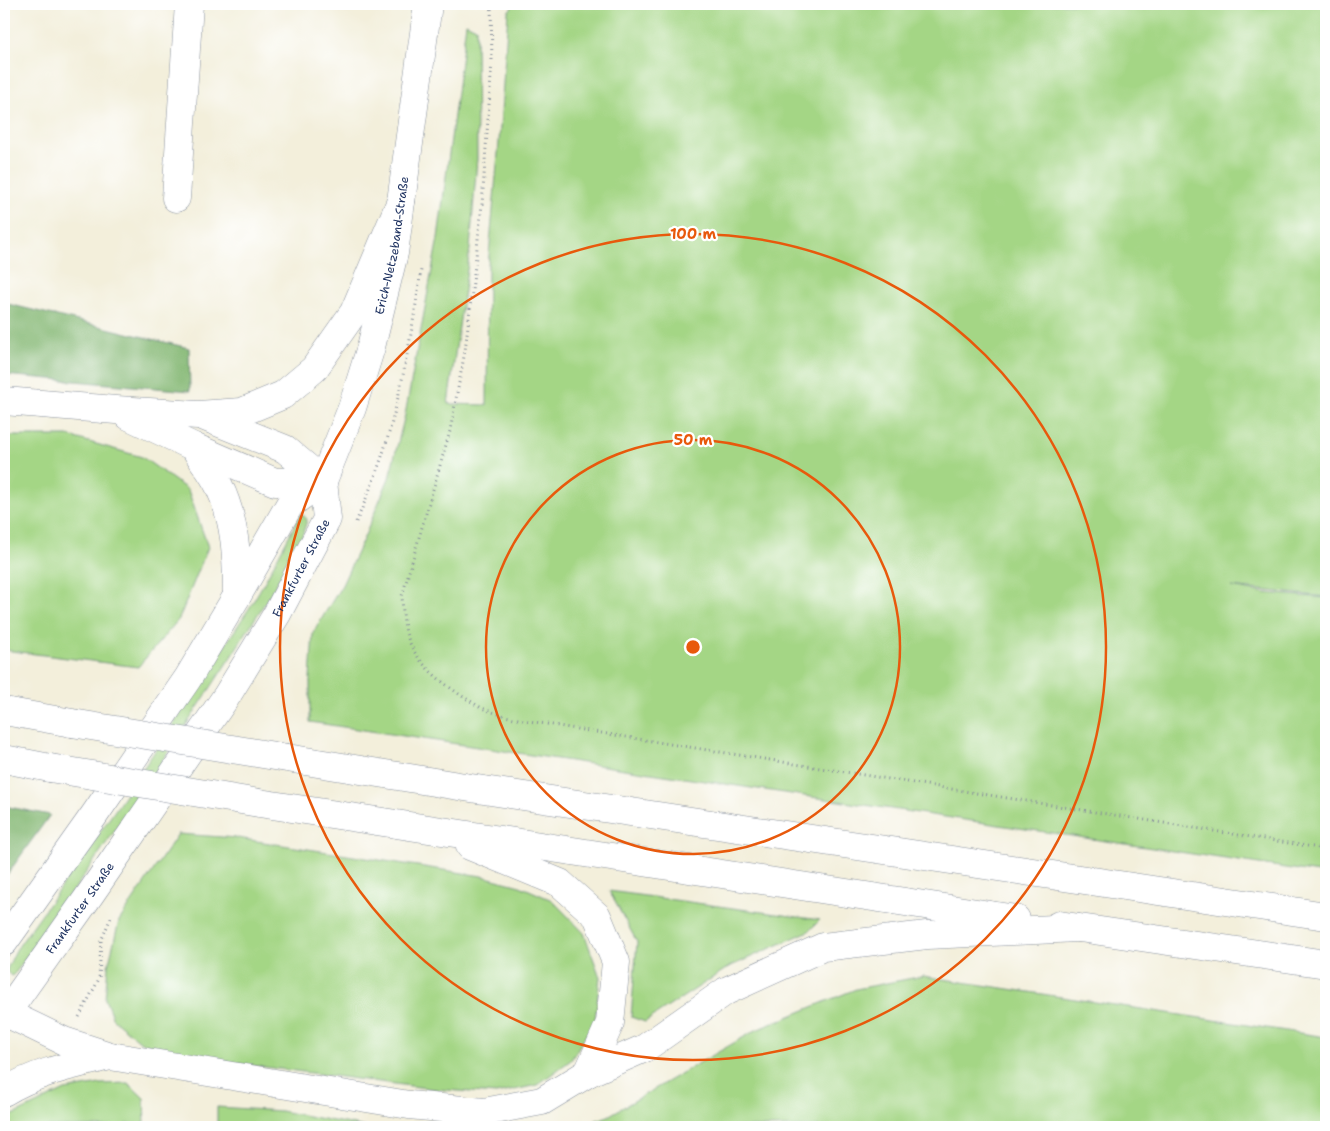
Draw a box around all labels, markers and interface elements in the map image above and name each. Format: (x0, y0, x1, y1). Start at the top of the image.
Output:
street label: Erich-Netzeband-Straße (371, 175, 412, 316)
text: 100 m (670, 224, 716, 244)
text: 50 m (674, 430, 713, 450)
street label: Frankfurter Straße (269, 516, 334, 620)
centre of rings (684, 638, 702, 656)
street label: Frankfurter Straße (42, 859, 118, 957)

